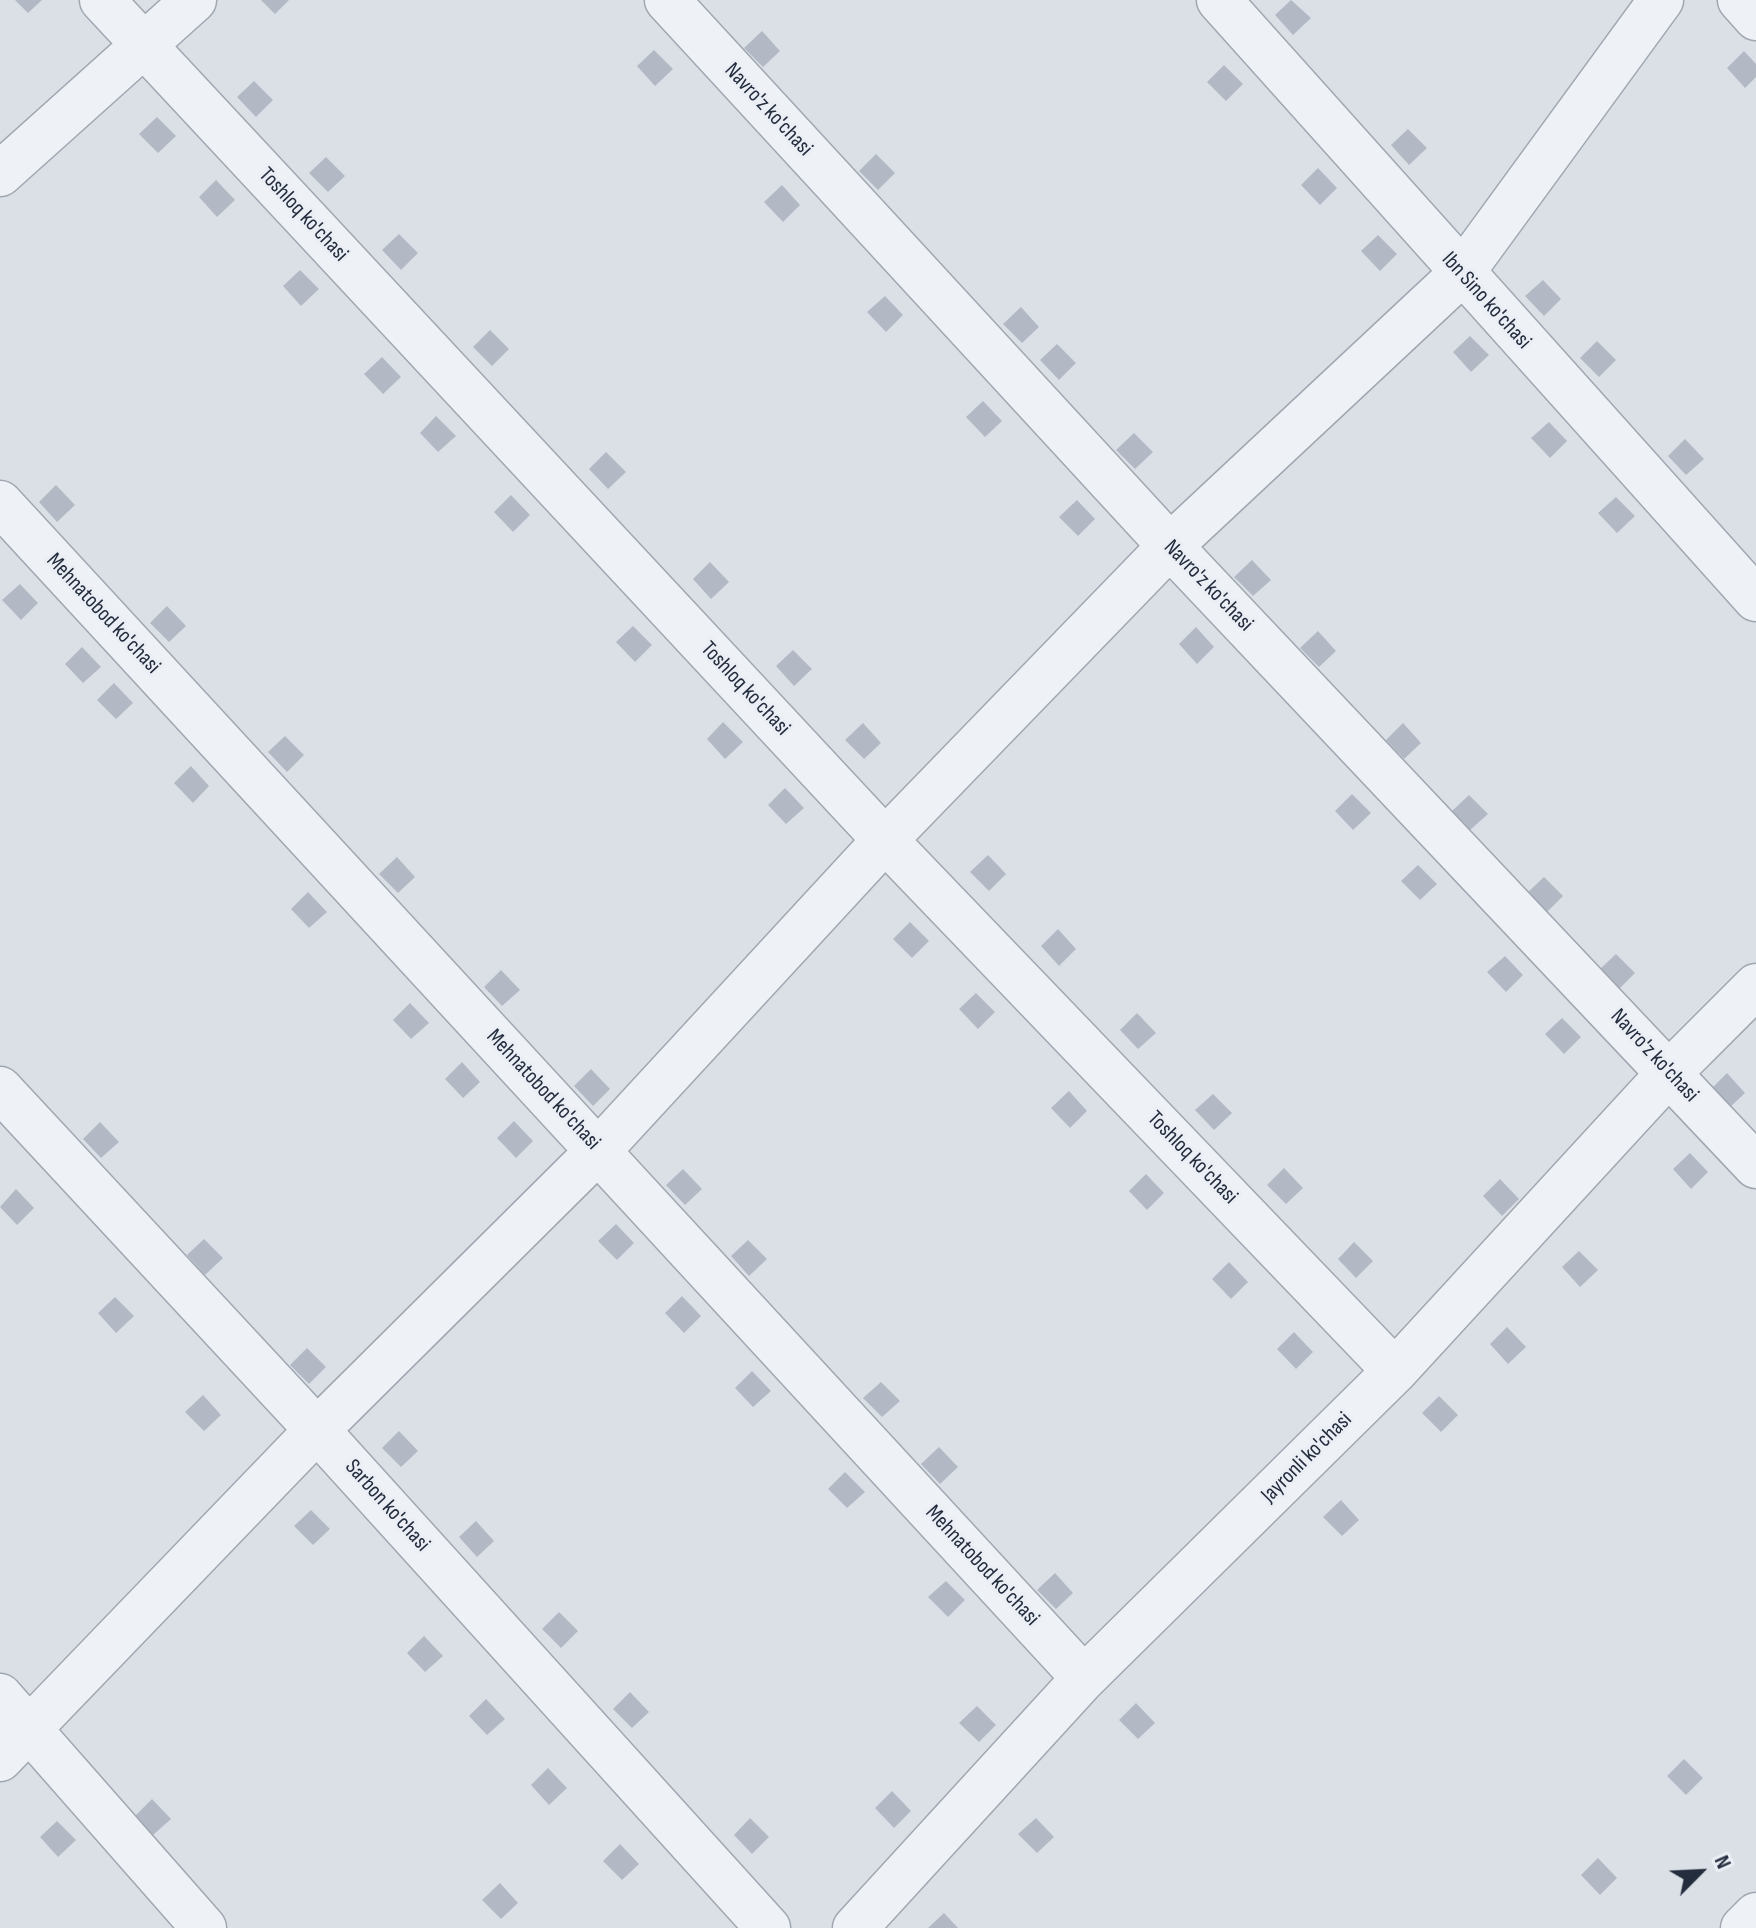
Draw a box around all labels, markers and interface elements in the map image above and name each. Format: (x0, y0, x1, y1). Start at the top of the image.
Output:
street label: Navro'z ko'chasi (718, 58, 818, 162)
street label: Toshloq ko'chasi (253, 162, 353, 268)
street label: Ibn Sino ko'chasi (1436, 247, 1536, 355)
street label: Navro'z ko'chasi (1158, 535, 1258, 637)
street label: Mehnatobod ko'chasi (40, 548, 166, 680)
street label: Toshloq ko'chasi (695, 636, 795, 742)
street label: Navro'z ko'chasi (1604, 1004, 1704, 1108)
street label: Mehnatobod ko'chasi (480, 1024, 606, 1156)
street label: Toshloq ko'chasi (1141, 1106, 1243, 1210)
street label: Jayronli ko'chasi (1256, 1407, 1358, 1509)
street label: Sarbon ko'chasi (339, 1455, 435, 1557)
street label: Mehnatobod ko'chasi (919, 1500, 1045, 1632)
north arrow (1660, 1832, 1740, 1912)
text: N (1708, 1851, 1737, 1873)

